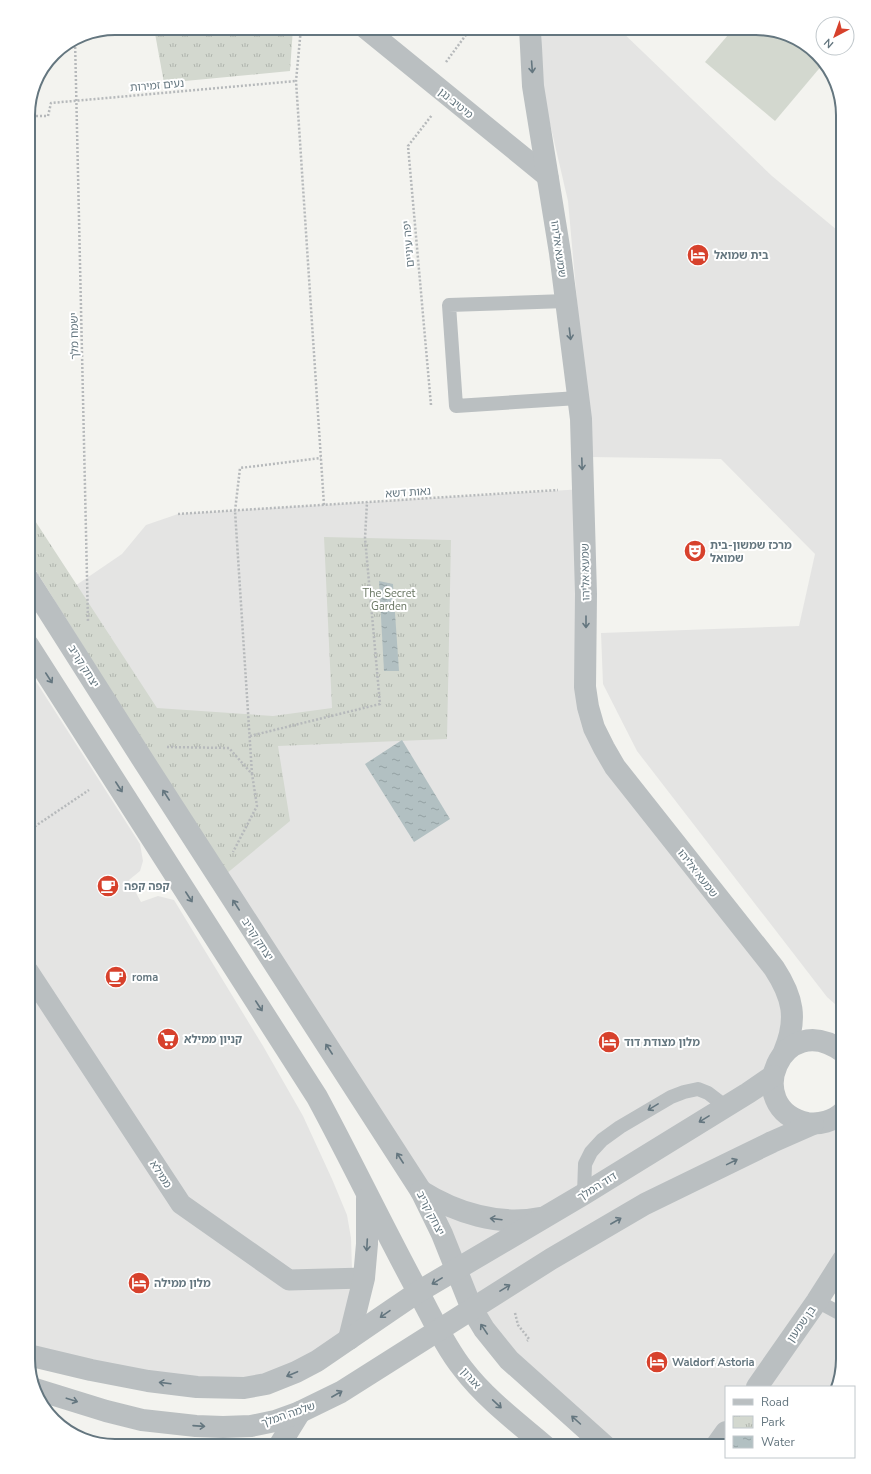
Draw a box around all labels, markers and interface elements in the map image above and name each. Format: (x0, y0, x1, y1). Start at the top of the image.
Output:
north arrow (815, 16, 855, 56)
text: N (821, 35, 837, 52)
one-way arrow (529, 60, 536, 73)
street label: נעים זמירות (129, 76, 185, 95)
street label: מיטיב נגן (435, 85, 476, 122)
street label: יפה עיניים (399, 220, 418, 268)
street label: שמעא אליהו (547, 220, 570, 279)
hotel icon: בית שמואל (685, 242, 711, 268)
place label: בית שמואל (714, 248, 769, 263)
street label: ישמח מלך (67, 312, 82, 360)
one-way arrow (566, 327, 574, 340)
one-way arrow (578, 457, 586, 470)
street label: נאות דשא (385, 483, 431, 502)
theatre icon: מרכז שמשון-בית שמואל (682, 538, 708, 564)
place label: מרכז שמשון-בית שמואל (710, 538, 792, 566)
street label: שמעא אליהו (577, 543, 594, 601)
park label: The Secret Garden (363, 586, 416, 614)
one-way arrow (582, 615, 590, 628)
street label: יצחק קריב (65, 642, 103, 691)
one-way arrow (45, 672, 53, 683)
one-way arrow (115, 781, 123, 792)
one-way arrow (162, 790, 170, 801)
street label: שמעא אליהו (674, 846, 721, 901)
cafe icon: קפה קפה (95, 873, 121, 899)
place label: קפה קפה (124, 879, 170, 894)
one-way arrow (185, 891, 193, 902)
one-way arrow (232, 899, 240, 910)
street label: יצחק קריב (238, 915, 277, 963)
cafe icon: roma (103, 964, 129, 990)
place label: roma (132, 970, 158, 985)
one-way arrow (255, 1000, 263, 1011)
supermarket icon: קניון ממילא (155, 1026, 181, 1052)
hotel icon: מלון מצודת דוד (596, 1029, 622, 1055)
place label: קניון ממילא (184, 1032, 242, 1047)
place label: מלון מצודת דוד (624, 1035, 700, 1050)
one-way arrow (325, 1043, 333, 1055)
one-way arrow (647, 1104, 659, 1112)
one-way arrow (699, 1115, 710, 1123)
one-way arrow (396, 1153, 404, 1164)
street label: ממילא (146, 1158, 175, 1191)
one-way arrow (726, 1158, 738, 1165)
street label: דוד המלך (575, 1168, 620, 1204)
street label: יצחק קריב (413, 1189, 448, 1238)
one-way arrow (489, 1215, 502, 1223)
one-way arrow (610, 1217, 622, 1225)
one-way arrow (363, 1238, 371, 1251)
hotel icon: מלון ממילה (126, 1270, 152, 1296)
place label: מלון ממילה (154, 1276, 211, 1291)
one-way arrow (432, 1277, 443, 1285)
one-way arrow (499, 1284, 510, 1292)
street label: בן שמעון (783, 1303, 819, 1346)
one-way arrow (380, 1310, 391, 1318)
one-way arrow (480, 1323, 488, 1334)
hotel icon: Waldorf Astoria (644, 1349, 670, 1375)
place label: Waldorf Astoria (672, 1355, 755, 1370)
street label: אגרון (457, 1364, 484, 1392)
one-way arrow (286, 1370, 298, 1378)
one-way arrow (158, 1379, 171, 1387)
legend (725, 1386, 855, 1458)
one-way arrow (331, 1390, 343, 1398)
text: Road (761, 1394, 789, 1410)
one-way arrow (66, 1397, 79, 1404)
street label: שלמה המלך (259, 1398, 317, 1431)
one-way arrow (491, 1399, 501, 1408)
text: Park (761, 1414, 786, 1430)
one-way arrow (571, 1415, 581, 1425)
one-way arrow (192, 1422, 205, 1429)
text: Water (761, 1434, 795, 1450)

